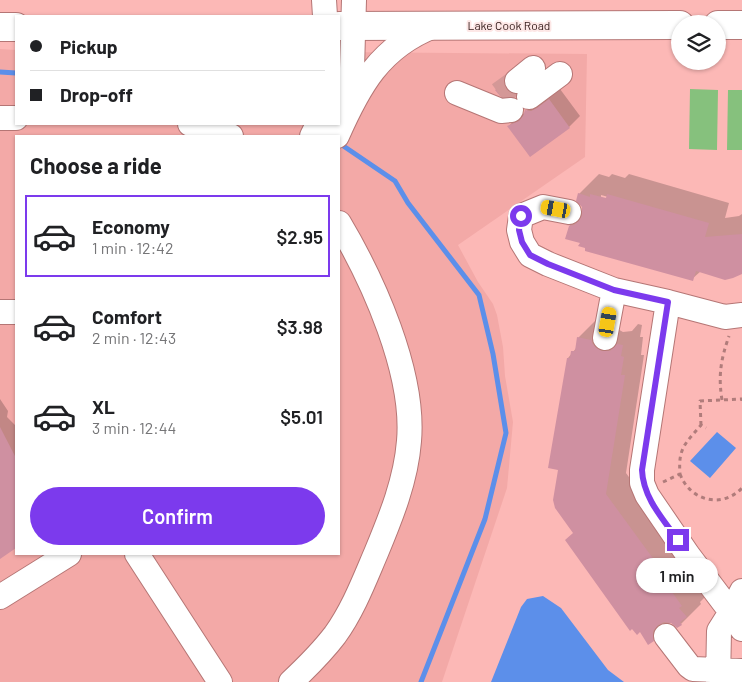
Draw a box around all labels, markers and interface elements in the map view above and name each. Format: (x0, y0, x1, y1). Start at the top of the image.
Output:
map controls (671, 15, 726, 70)
button: layers (671, 15, 726, 70)
street label: Lake Cook Road (468, 18, 550, 32)
text: Pickup (60, 35, 118, 58)
text: Drop-off (60, 83, 133, 106)
text: Choose a ride (30, 152, 162, 178)
car (539, 199, 572, 219)
route start (510, 205, 532, 227)
icon: car (32, 214, 77, 259)
text: Economy (92, 215, 170, 238)
text: $2.95 (276, 225, 323, 248)
text: 1 min · 12:42 (92, 238, 174, 257)
icon: car (32, 304, 77, 349)
text: Comfort (92, 305, 162, 328)
car (598, 306, 617, 338)
text: $3.98 (277, 315, 323, 338)
text: 2 min · 12:43 (92, 328, 176, 347)
icon: car (32, 394, 77, 439)
text: XL (92, 395, 115, 418)
text: $5.01 (280, 405, 323, 428)
text: 3 min · 12:44 (92, 418, 176, 437)
button: Confirm (30, 487, 325, 545)
route end (667, 529, 689, 551)
callout: 1 min (637, 558, 719, 592)
text: 1 min (660, 566, 694, 585)

